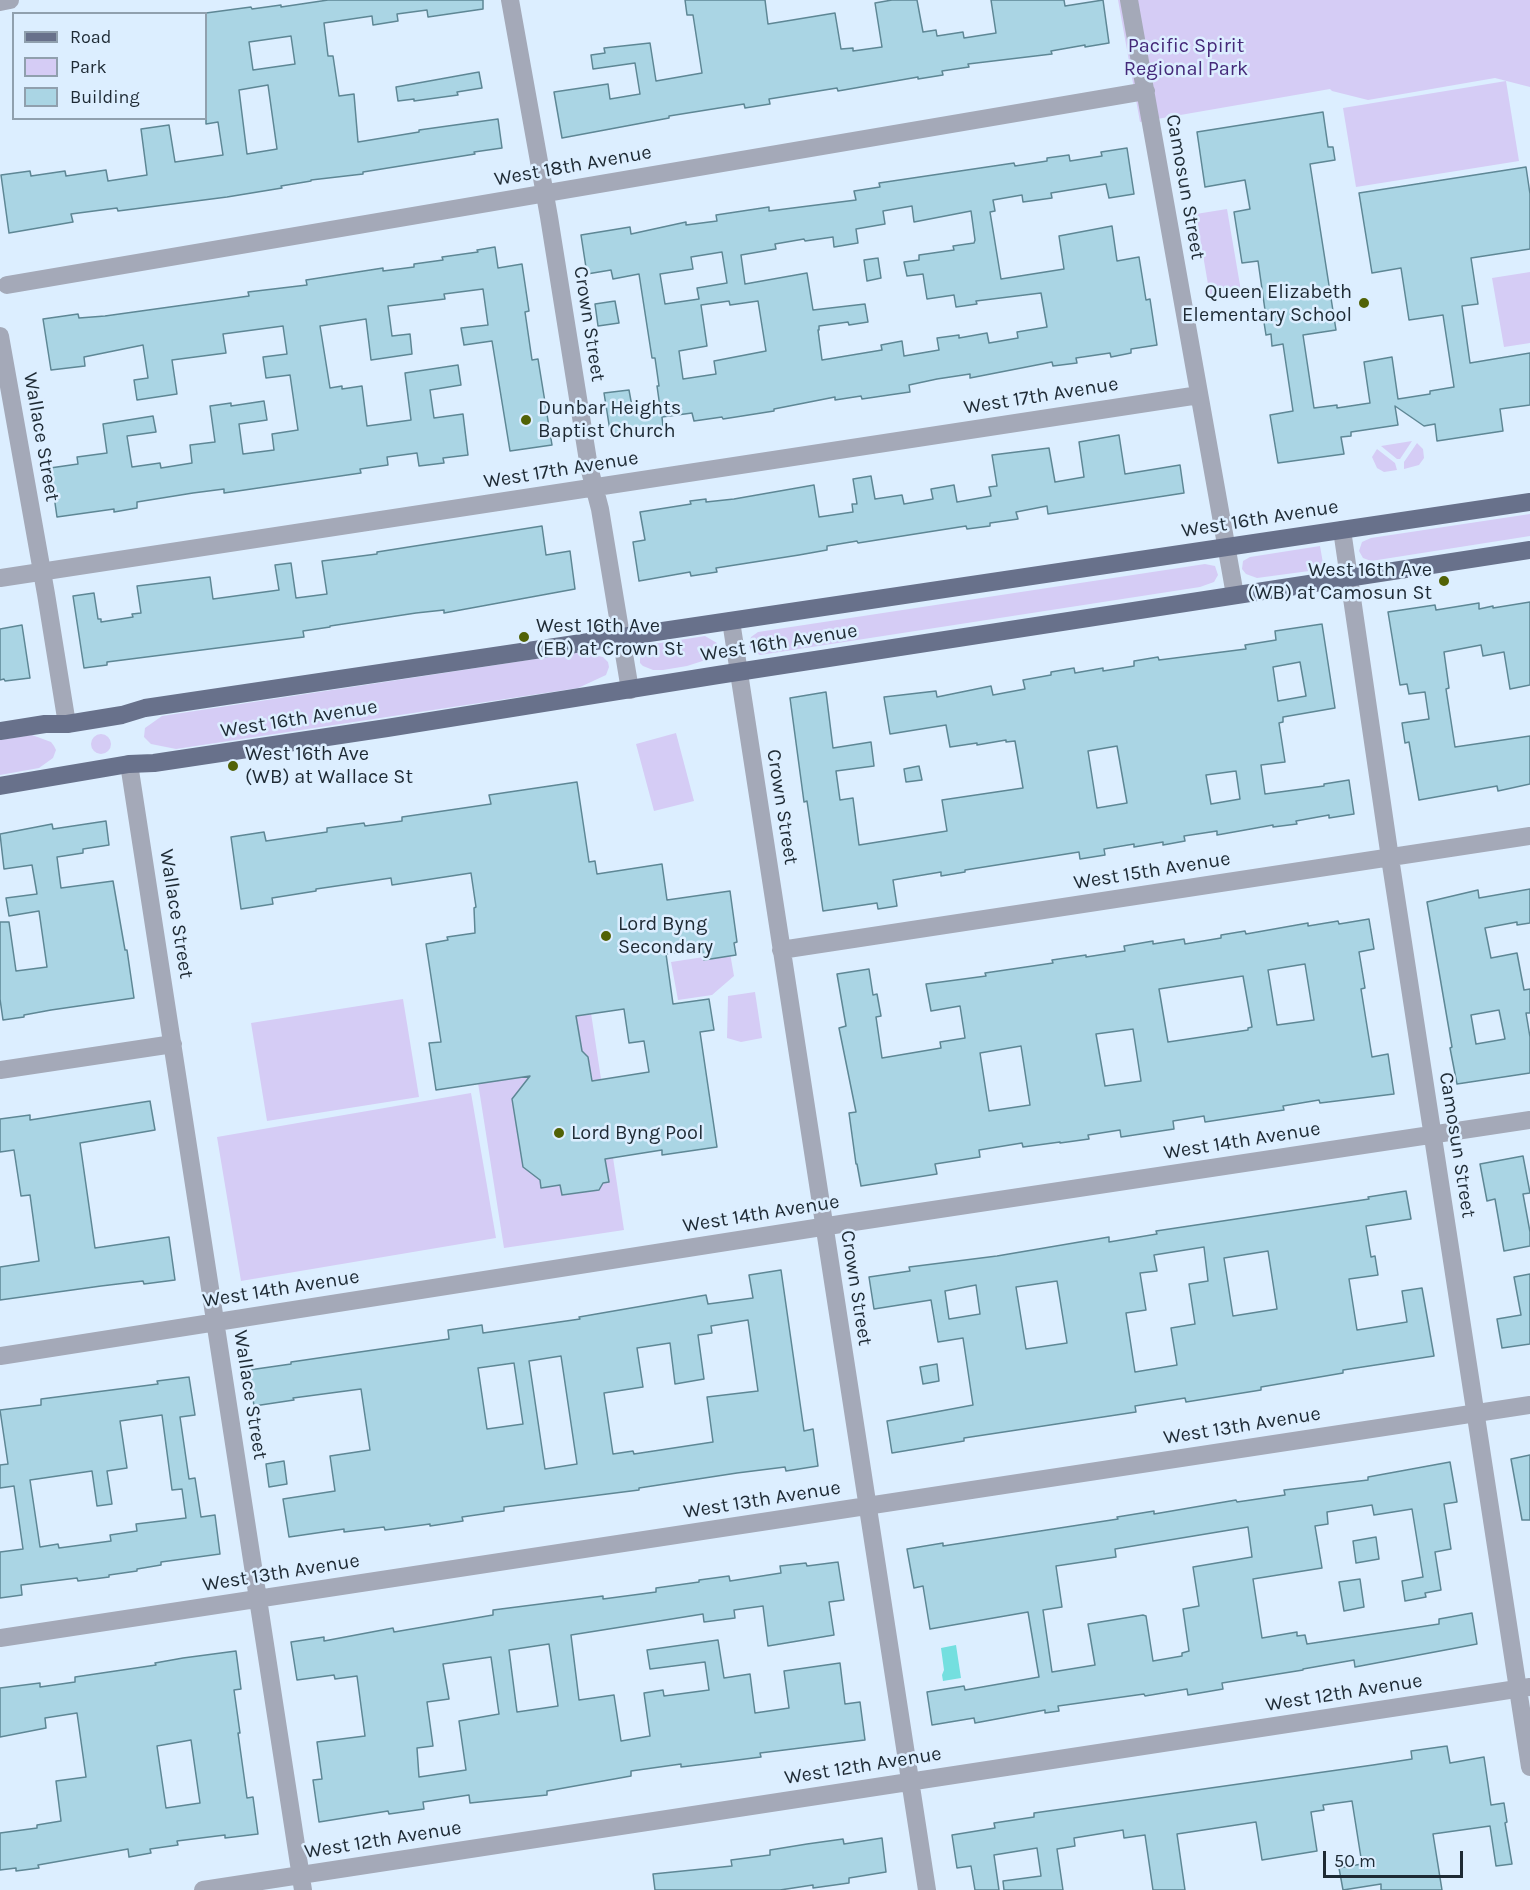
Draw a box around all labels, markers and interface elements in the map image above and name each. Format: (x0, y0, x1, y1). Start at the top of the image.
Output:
legend (12, 12, 207, 120)
text: Road (70, 26, 111, 48)
park label: Pacific Spirit Regional Park (1124, 34, 1248, 81)
text: Park (70, 56, 107, 78)
text: Building (70, 86, 140, 108)
street label: Camosun Street (1160, 112, 1210, 262)
street label: West 18th Avenue (492, 140, 654, 192)
street label: Crown Street (568, 265, 610, 383)
place label: Queen Elizabeth Elementary School (1182, 280, 1352, 327)
marker: Queen Elizabeth Elementary School (1357, 296, 1371, 310)
street label: Wallace Street (18, 371, 64, 503)
street label: West 17th Avenue (962, 372, 1120, 420)
place label: Dunbar Heights Baptist Church (538, 396, 681, 443)
marker: Dunbar Heights Baptist Church (519, 413, 533, 427)
street label: West 17th Avenue (482, 446, 640, 494)
street label: West 16th Avenue (1180, 495, 1340, 543)
place label: West 16th Ave (WB) at Camosun St (1247, 558, 1432, 605)
marker: West 16th Ave (WB) at Camosun St (1437, 574, 1451, 588)
place label: West 16th Ave (EB) at Crown St (536, 614, 683, 661)
street label: West 16th Avenue (699, 619, 859, 667)
marker: West 16th Ave (EB) at Crown St (517, 630, 531, 644)
street label: West 16th Avenue (219, 695, 379, 743)
place label: West 16th Ave (WB) at Wallace St (245, 742, 413, 789)
street label: Crown Street (761, 748, 803, 866)
marker: West 16th Ave (WB) at Wallace St (226, 759, 240, 773)
street label: West 15th Avenue (1072, 847, 1232, 895)
street label: Wallace Street (154, 848, 198, 980)
place label: Lord Byng Secondary (618, 912, 713, 959)
marker: Lord Byng Secondary (599, 929, 613, 943)
street label: Camosun Street (1434, 1070, 1480, 1220)
street label: West 14th Avenue (1162, 1117, 1322, 1165)
place label: Lord Byng Pool (571, 1121, 703, 1145)
marker: Lord Byng Pool (552, 1126, 566, 1140)
street label: West 14th Avenue (681, 1190, 841, 1238)
street label: Crown Street (835, 1229, 877, 1347)
street label: West 14th Avenue (201, 1265, 361, 1313)
street label: Wallace Street (228, 1329, 272, 1461)
street label: West 13th Avenue (1162, 1402, 1322, 1450)
street label: West 13th Avenue (682, 1476, 842, 1524)
street label: West 13th Avenue (201, 1549, 361, 1597)
street label: West 12th Avenue (1264, 1669, 1424, 1717)
street label: West 12th Avenue (783, 1742, 943, 1790)
street label: West 12th Avenue (303, 1816, 463, 1864)
scale bar (1326, 1839, 1466, 1877)
text: 50 m (1334, 1850, 1376, 1872)

